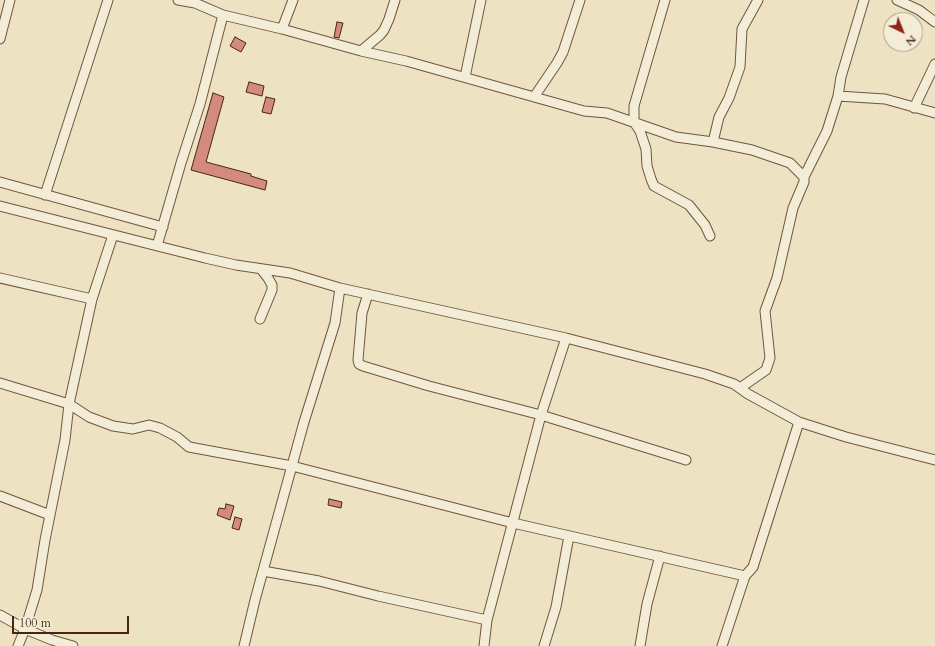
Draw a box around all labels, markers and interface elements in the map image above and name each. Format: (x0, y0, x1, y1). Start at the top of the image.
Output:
north arrow (883, 12, 923, 52)
text: N (902, 32, 919, 49)
scale bar (14, 608, 131, 634)
text: 100 m (19, 615, 51, 631)

